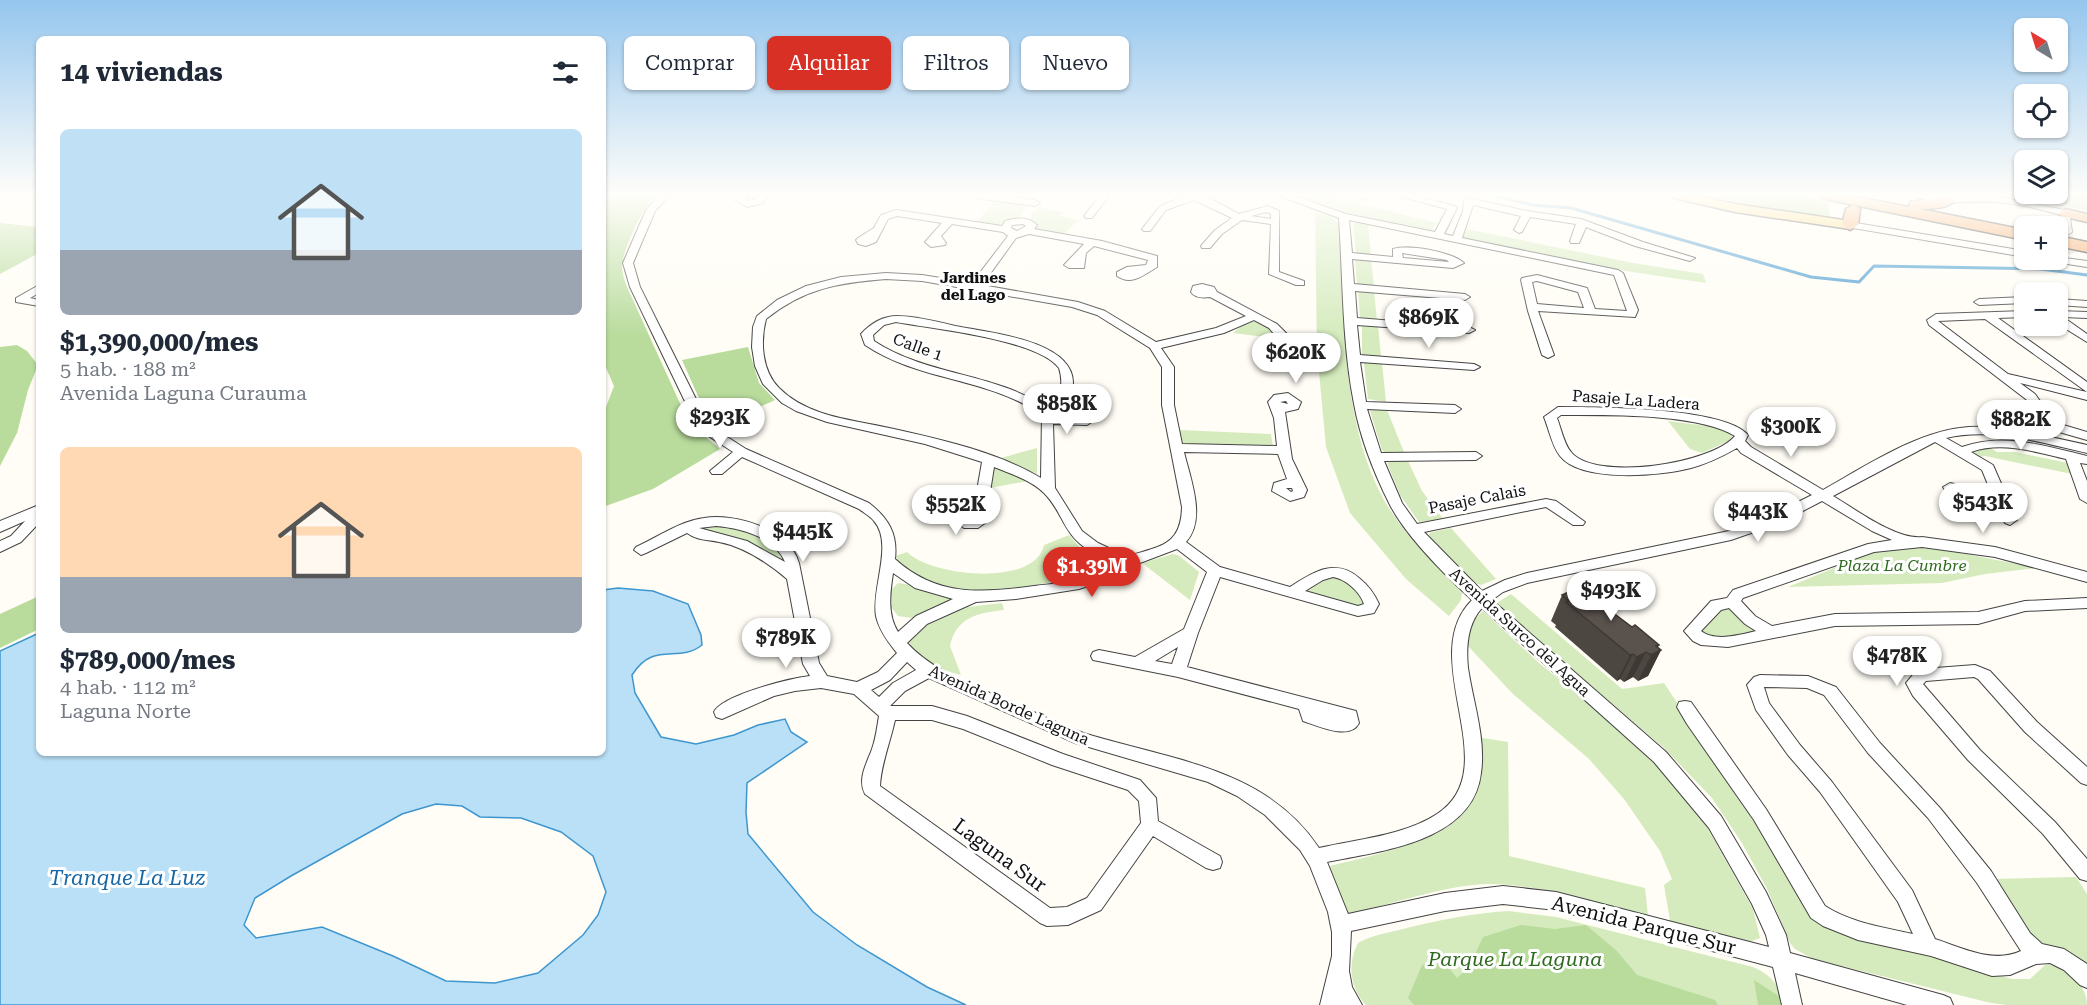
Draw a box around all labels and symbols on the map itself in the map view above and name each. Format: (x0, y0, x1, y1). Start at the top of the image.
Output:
north arrow (2014, 18, 2068, 72)
district label: Jardines del Lago (940, 269, 1006, 304)
pin: $869K (1387, 298, 1471, 349)
street label: Calle 1 (890, 329, 946, 365)
pin: $620K (1254, 333, 1338, 384)
pin: $858K (1025, 384, 1109, 435)
street label: Pasaje La Ladera (1572, 386, 1701, 414)
pin: $293K (678, 398, 762, 449)
pin: $882K (1979, 400, 2063, 451)
pin: $300K (1749, 407, 1833, 458)
street label: Pasaje Calais (1427, 480, 1528, 518)
pin: $543K (1941, 483, 2025, 534)
pin: $552K (914, 485, 998, 536)
pin: $443K (1716, 492, 1800, 543)
pin: $445K (761, 512, 845, 563)
pin: $1.39M (1043, 547, 1141, 598)
park label: Plaza La Cumbre (1836, 556, 1967, 575)
street label: Avenida Surco del Agua (1446, 564, 1595, 700)
pin: $493K (1569, 571, 1653, 622)
pin: $789K (744, 618, 828, 669)
pin: $478K (1855, 636, 1939, 687)
street label: Avenida Borde Laguna (926, 661, 1093, 749)
street label: Laguna Sur (949, 813, 1051, 897)
water label: Tranque La Luz (49, 866, 206, 890)
street label: Avenida Parque Sur (1549, 890, 1739, 960)
park label: Parque La Laguna (1427, 947, 1602, 971)

